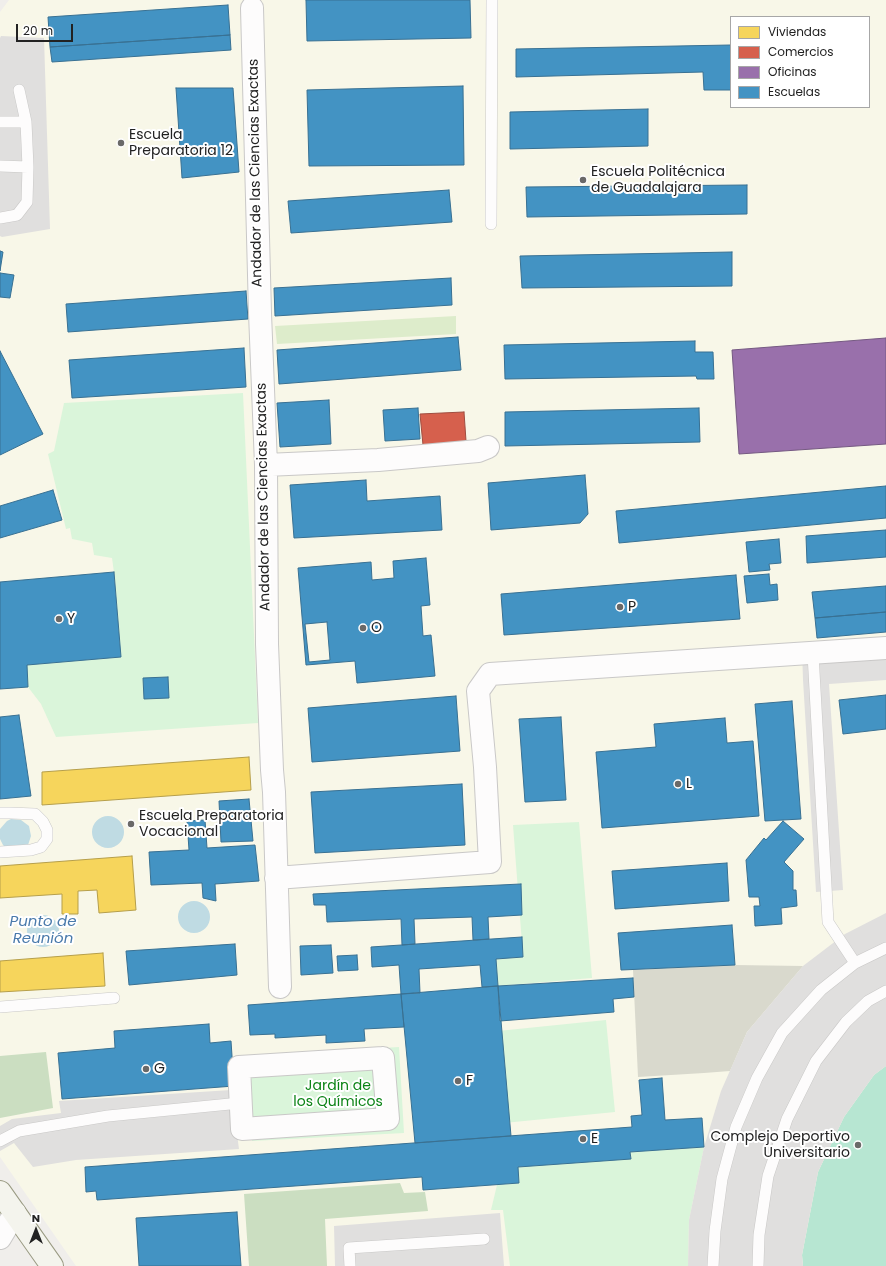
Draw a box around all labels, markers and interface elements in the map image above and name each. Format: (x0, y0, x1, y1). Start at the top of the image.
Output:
scale bar (18, 16, 75, 42)
legend (730, 16, 870, 108)
text: 20 m (23, 22, 53, 39)
text: Viviendas (768, 23, 826, 40)
text: Comercios (768, 43, 833, 60)
street label: Andador de las Ciencias Exactas (246, 59, 266, 287)
text: Oficinas (768, 63, 817, 80)
text: Escuelas (768, 83, 820, 100)
place label: Escuela Preparatoria 12 (129, 127, 233, 160)
marker: Escuela Preparatoria 12 (116, 138, 126, 148)
place label: Escuela Politécnica de Guadalajara (591, 164, 725, 196)
marker: Escuela Politécnica de Guadalajara (578, 175, 588, 185)
street label: Andador de las Ciencias Exactas (254, 383, 274, 611)
place label: P (628, 599, 636, 615)
marker: P (615, 602, 625, 612)
place label: Y (67, 611, 75, 627)
marker: Y (54, 614, 64, 624)
place label: O (371, 620, 382, 636)
marker: O (358, 623, 368, 633)
place label: L (686, 776, 692, 792)
marker: L (673, 779, 683, 789)
place label: Escuela Preparatoria Vocacional (139, 808, 284, 840)
marker: Escuela Preparatoria Vocacional (126, 819, 136, 829)
water label: Punto de Reunión (10, 913, 76, 948)
place label: G (154, 1061, 165, 1077)
marker: G (141, 1064, 151, 1074)
place label: F (466, 1073, 473, 1089)
marker: F (453, 1076, 463, 1086)
park label: Jardín de los Químicos (293, 1078, 383, 1110)
place label: Complejo Deportivo Universitario (710, 1129, 850, 1162)
place label: E (591, 1131, 598, 1147)
marker: E (578, 1134, 588, 1144)
marker: Complejo Deportivo Universitario (853, 1140, 863, 1150)
north arrow (16, 1210, 56, 1250)
text: N (32, 1210, 40, 1226)

